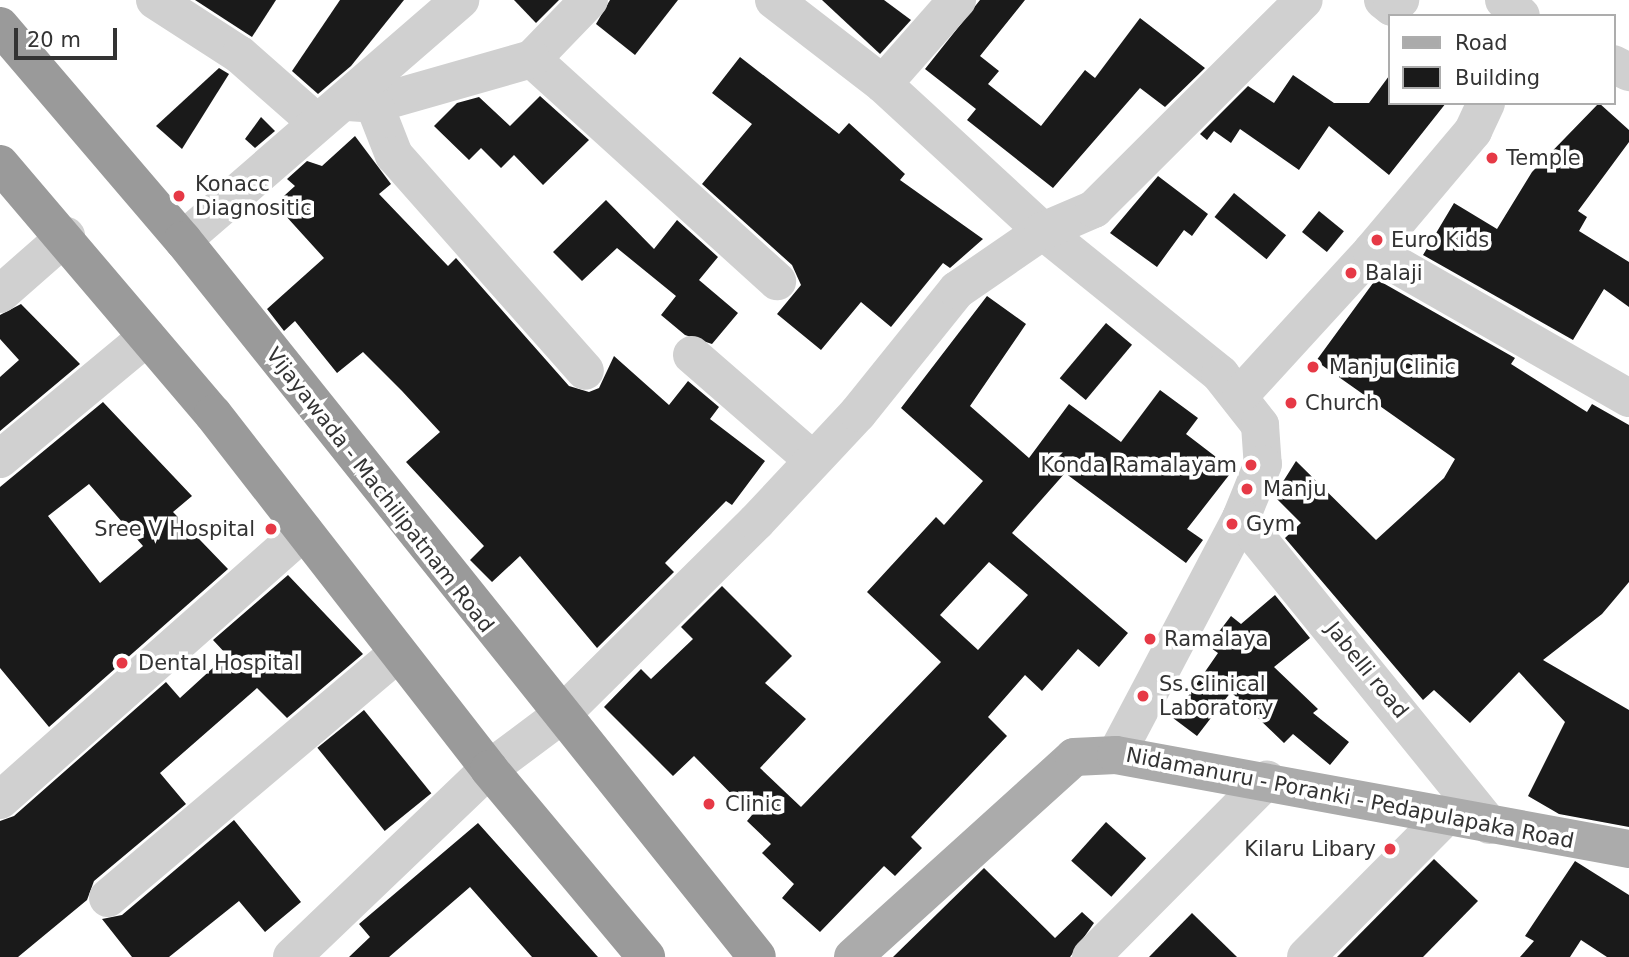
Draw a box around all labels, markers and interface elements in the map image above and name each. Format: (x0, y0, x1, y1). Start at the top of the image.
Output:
scale bar (18, 14, 121, 58)
legend (1388, 14, 1615, 105)
text: 20 m (27, 28, 81, 52)
text: Road (1455, 31, 1508, 55)
text: Building (1455, 66, 1540, 90)
place label: Temple (1506, 145, 1581, 171)
marker: Temple (1484, 150, 1500, 166)
place label: Konacc Diagnositic (195, 171, 312, 221)
marker: Konacc Diagnositic (169, 186, 189, 206)
place label: Euro Kids (1391, 227, 1489, 253)
marker: Euro Kids (1369, 232, 1385, 248)
place label: Balaji (1365, 260, 1423, 286)
marker: Balaji (1343, 265, 1359, 281)
street label: Vijayawada - Machilipatnam Road (261, 342, 499, 638)
place label: Manju Clinic (1329, 354, 1456, 380)
marker: Manju Clinic (1303, 357, 1323, 377)
place label: Church (1305, 390, 1379, 416)
marker: Church (1283, 395, 1299, 411)
place label: Konda Ramalayam (1040, 452, 1237, 478)
marker: Konda Ramalayam (1243, 457, 1259, 473)
place label: Manju (1263, 476, 1326, 502)
marker: Manju (1237, 479, 1257, 499)
place label: Gym (1246, 511, 1295, 537)
place label: Sree V Hospital (94, 516, 255, 542)
marker: Gym (1224, 516, 1240, 532)
marker: Sree V Hospital (261, 519, 281, 539)
street label: Jabelli road (1320, 617, 1414, 723)
place label: Ramalaya (1164, 626, 1268, 652)
marker: Ramalaya (1142, 631, 1158, 647)
place label: Dental Hospital (138, 650, 300, 676)
marker: Dental Hospital (112, 653, 132, 673)
place label: Ss.Clinical Laboratory (1159, 671, 1273, 721)
marker: Ss.Clinical Laboratory (1133, 686, 1153, 706)
street label: Nidamanuru - Poranki - Pedapulapaka Road (1124, 742, 1576, 854)
place label: Clinic (725, 791, 782, 817)
marker: Clinic (699, 794, 719, 814)
place label: Kilaru Libary (1244, 836, 1376, 862)
marker: Kilaru Libary (1382, 841, 1398, 857)

